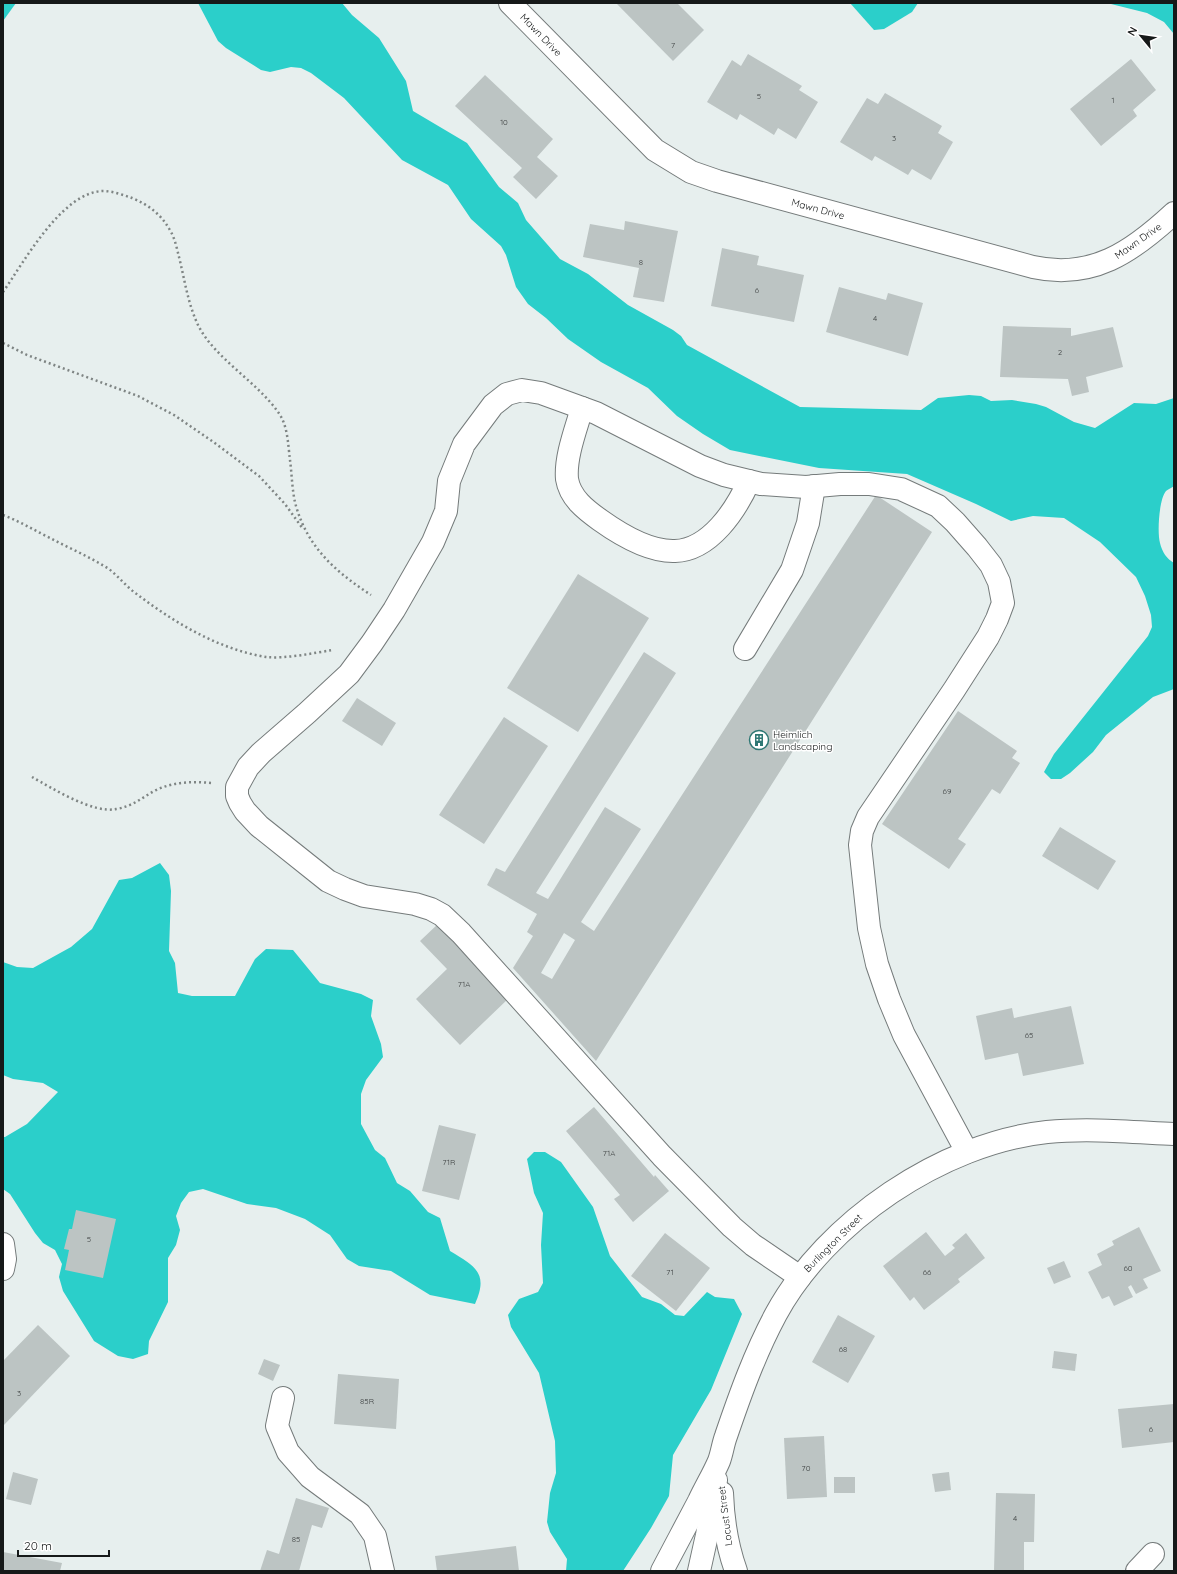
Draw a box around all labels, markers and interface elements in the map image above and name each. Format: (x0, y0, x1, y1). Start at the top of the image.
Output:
street label: Mawn Drive (517, 11, 565, 59)
north arrow (1121, 16, 1161, 56)
text: N (1124, 24, 1140, 38)
house number: 7 (671, 40, 675, 50)
house number: 5 (757, 91, 761, 101)
house number: 1 (1112, 95, 1115, 105)
house number: 10 (500, 117, 508, 127)
house number: 3 (892, 133, 896, 143)
street label: Mawn Drive (790, 196, 846, 222)
street label: Mawn Drive (1112, 220, 1164, 262)
house number: 8 (639, 257, 643, 267)
house number: 6 (755, 285, 760, 295)
house number: 4 (873, 313, 877, 323)
house number: 2 (1058, 347, 1063, 357)
place label: Heimlich Landscaping (773, 728, 832, 753)
building icon: Heimlich Landscaping (748, 729, 770, 751)
house number: 69 (943, 786, 952, 796)
house number: 71A (458, 979, 470, 989)
house number: 65 (1025, 1030, 1033, 1040)
house number: 71A (603, 1148, 615, 1158)
house number: 71R (443, 1157, 455, 1167)
street label: Burlington Street (801, 1210, 866, 1275)
house number: 5 (87, 1234, 91, 1244)
house number: 60 (1123, 1263, 1133, 1273)
house number: 71 (666, 1267, 674, 1277)
house number: 66 (923, 1267, 932, 1277)
house number: 68 (839, 1344, 847, 1354)
house number: 3 (17, 1388, 21, 1398)
house number: 85R (360, 1396, 374, 1406)
house number: 6 (1149, 1424, 1154, 1434)
house number: 70 (802, 1463, 811, 1473)
street label: Locust Street (715, 1485, 735, 1547)
house number: 4 (1013, 1513, 1017, 1523)
scale bar (18, 1532, 109, 1558)
house number: 85 (292, 1534, 300, 1544)
text: 20 m (24, 1538, 52, 1553)

